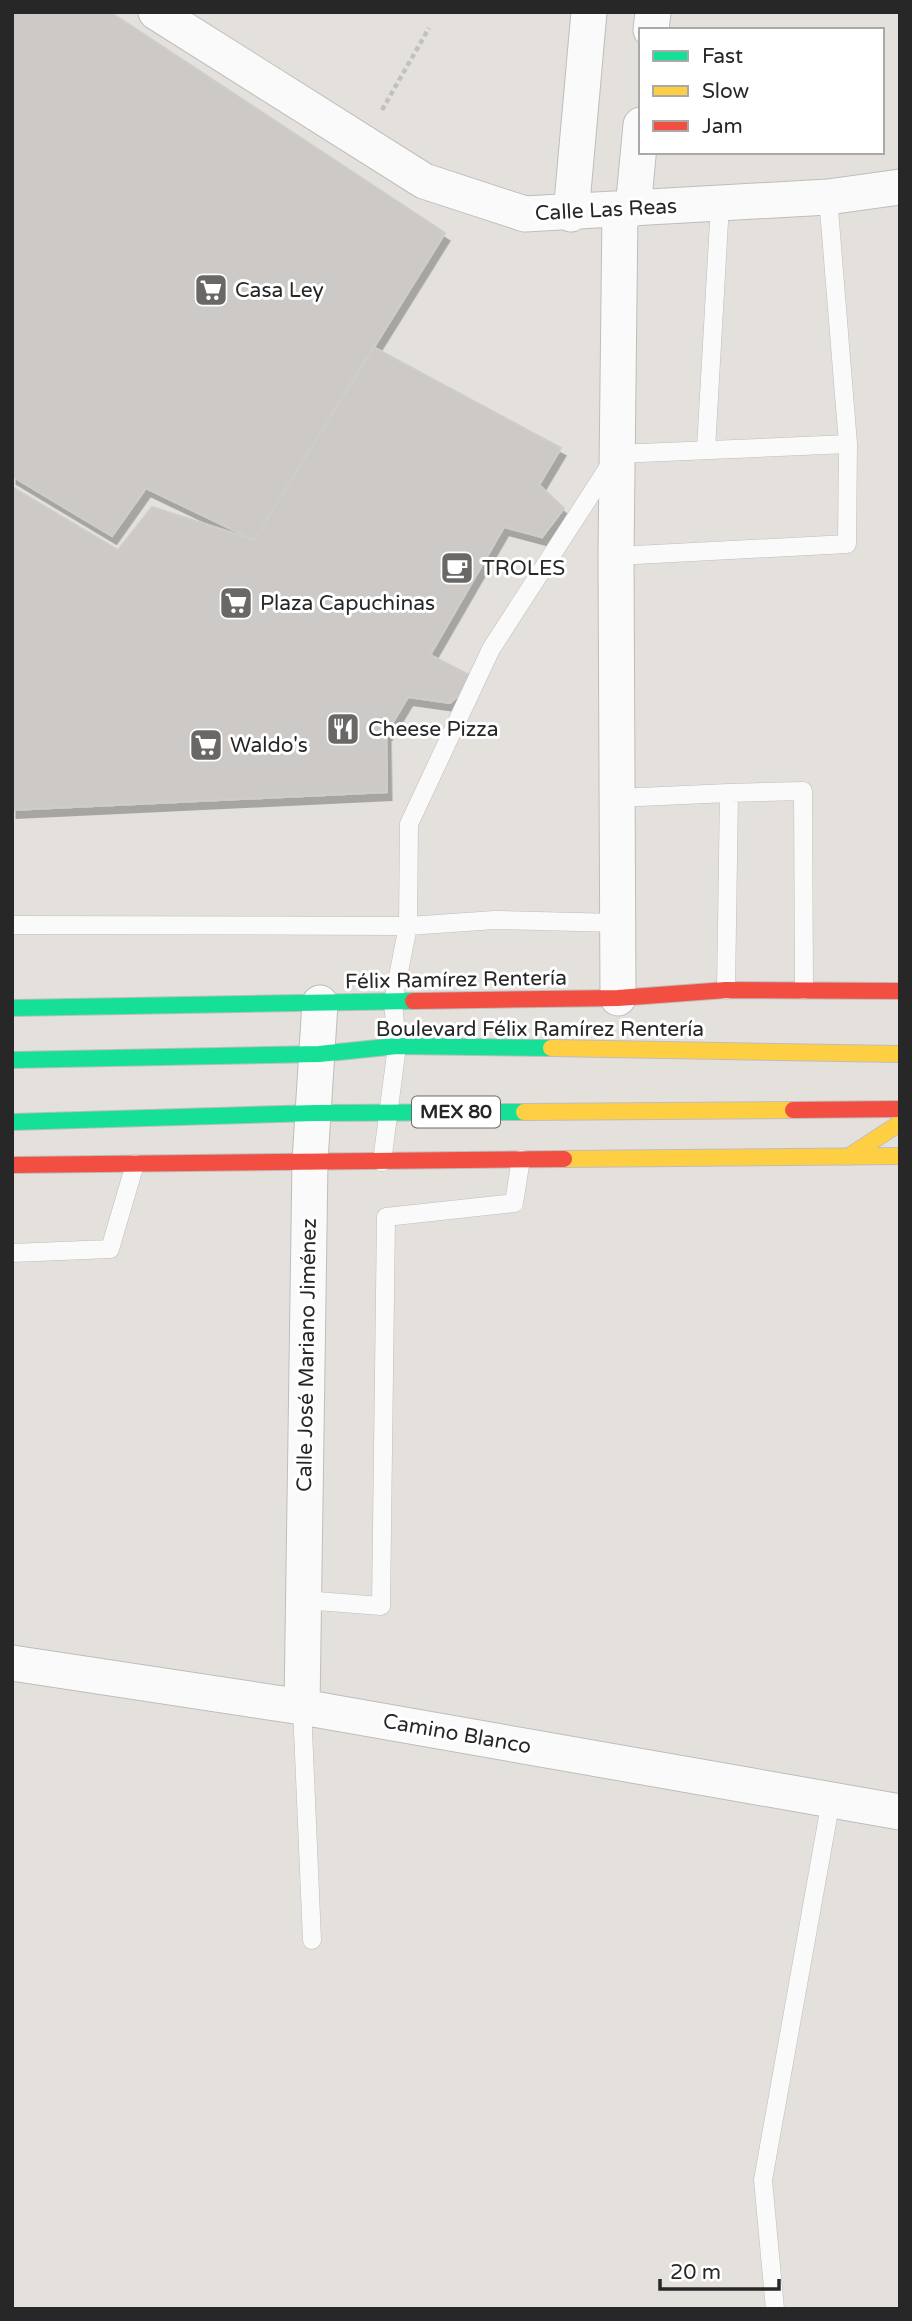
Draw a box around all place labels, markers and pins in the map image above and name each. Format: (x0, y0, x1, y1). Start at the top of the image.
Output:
supermarket icon: Casa Ley (192, 271, 230, 309)
place label: Casa Ley (235, 278, 324, 303)
cafe icon: TROLES (438, 549, 476, 587)
place label: TROLES (482, 556, 565, 581)
supermarket icon: Plaza Capuchinas (217, 584, 255, 622)
place label: Plaza Capuchinas (260, 591, 435, 616)
restaurant icon: Cheese Pizza (324, 710, 362, 748)
place label: Cheese Pizza (368, 717, 498, 742)
supermarket icon: Waldo's (187, 726, 225, 764)
place label: Waldo's (230, 733, 308, 758)

